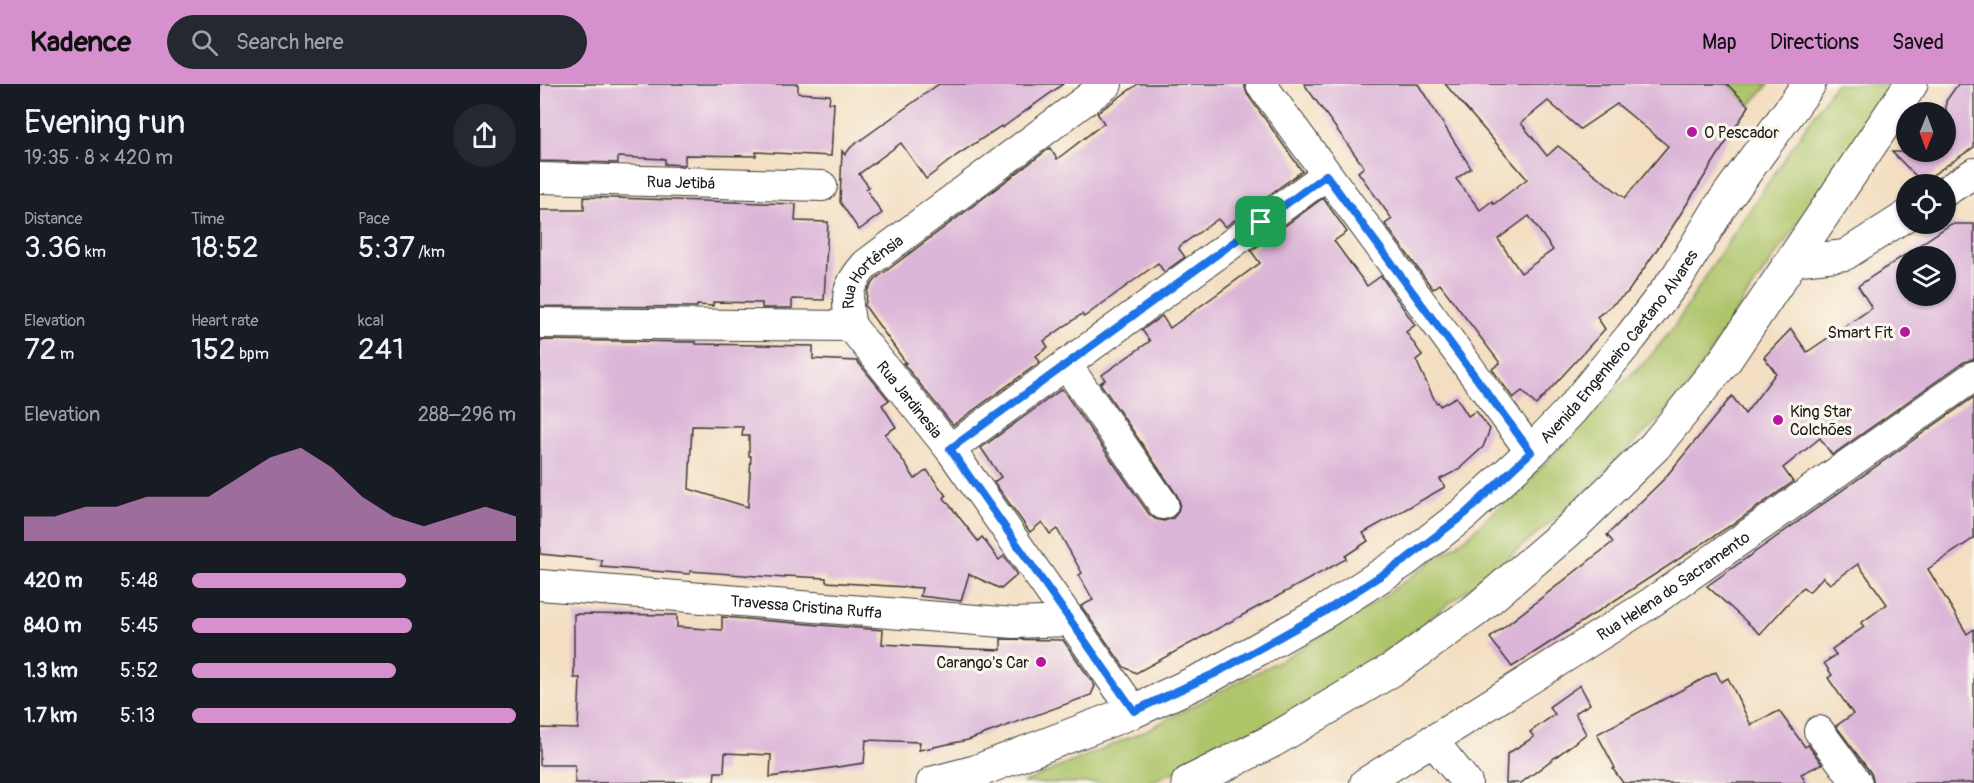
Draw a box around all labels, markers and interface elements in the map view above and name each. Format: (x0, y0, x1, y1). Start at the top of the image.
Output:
search box (167, 15, 587, 69)
text: Kadence (30, 25, 131, 60)
icon: search (188, 26, 221, 59)
text: Search here (236, 28, 343, 56)
text: Map (1702, 29, 1737, 56)
text: Directions (1770, 29, 1859, 56)
text: Saved (1892, 29, 1944, 56)
text: Evening run (24, 102, 185, 143)
north arrow (1896, 102, 1956, 162)
map controls (1896, 102, 1956, 306)
button: share (453, 104, 516, 167)
place label: O Pescador (1704, 123, 1779, 143)
marker: O Pescador (1685, 125, 1699, 139)
text: 19:35 · 8 × 420 m (24, 145, 173, 170)
street label: Rua Jetibá (646, 172, 715, 194)
button: locate (1896, 174, 1956, 234)
pin (1235, 196, 1286, 247)
icon: arrive (1244, 205, 1277, 238)
text: Distance (24, 209, 83, 229)
text: Time (191, 209, 224, 229)
text: Pace (358, 209, 390, 229)
text: 3.36 (24, 229, 82, 266)
text: 18:52 (191, 229, 259, 266)
text: 5:37 (358, 229, 415, 266)
street label: Rua Hortênsia (839, 231, 907, 310)
text: km (82, 242, 106, 262)
text: /km (415, 242, 445, 262)
street label: Avenida Engenheiro Caetano Alvares (1536, 246, 1703, 448)
button: layers (1896, 246, 1956, 306)
text: Elevation (24, 311, 85, 331)
text: Heart rate (191, 311, 258, 331)
text: kcal (358, 311, 384, 331)
place label: Smart Fit (1827, 323, 1894, 343)
marker: Smart Fit (1898, 325, 1912, 339)
text: 72 (24, 331, 57, 368)
text: 152 (191, 331, 236, 368)
text: 241 (358, 331, 404, 368)
text: m (57, 344, 74, 364)
text: bpm (236, 344, 269, 364)
street label: Rua Jardinesia (872, 357, 946, 443)
text: Elevation (24, 402, 100, 427)
text: 288–296 m (418, 402, 516, 427)
place label: King Star Colchões (1790, 402, 1852, 440)
marker: King Star Colchões (1771, 413, 1785, 427)
street label: Rua Helena do Sacramento (1593, 527, 1754, 645)
text: 420 m (24, 568, 83, 593)
text: 5:48 (120, 568, 158, 593)
street label: Travessa Cristina Ruffa (730, 591, 883, 623)
text: 840 m (24, 613, 81, 638)
text: 5:45 (120, 613, 159, 638)
place label: Carango's Car (937, 653, 1029, 673)
marker: Carango's Car (1034, 655, 1048, 669)
text: 1.3 km (24, 658, 78, 683)
text: 5:52 (120, 658, 158, 683)
text: 1.7 km (24, 703, 77, 728)
text: 5:13 (120, 703, 155, 728)

